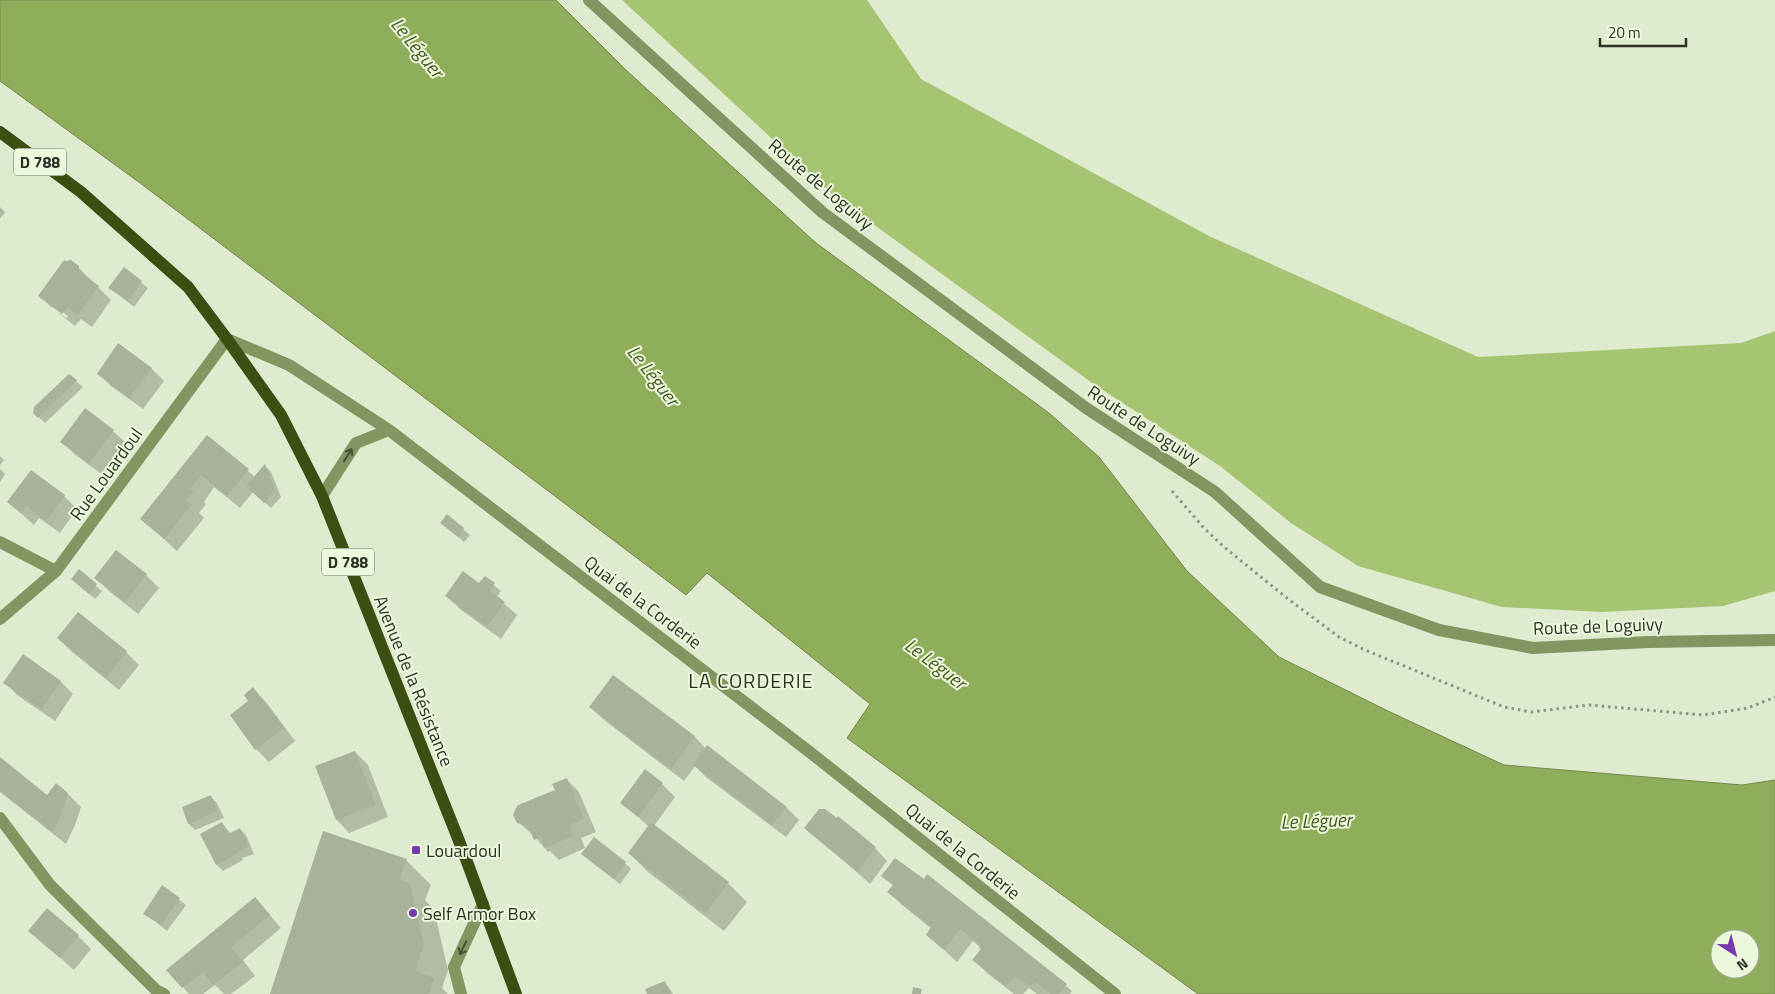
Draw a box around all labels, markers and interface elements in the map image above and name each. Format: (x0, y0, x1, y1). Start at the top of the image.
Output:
water label: Le Léguer (384, 10, 453, 85)
scale bar (1600, 15, 1686, 47)
text: 20 m (1608, 21, 1641, 44)
street label: Route de Loguivy (762, 132, 880, 236)
road number: D 788 (14, 148, 66, 176)
water label: Le Léguer (621, 338, 688, 413)
street label: Route de Loguivy (1082, 378, 1206, 472)
street label: Rue Louardoul (63, 422, 149, 526)
one-way arrow (344, 449, 354, 463)
road number: D 788 (322, 548, 374, 576)
street label: Quai de la Corderie (579, 549, 707, 655)
street label: Avenue de la Résistance (367, 591, 461, 771)
street label: Route de Loguivy (1533, 610, 1664, 642)
water label: Le Léguer (899, 630, 975, 697)
district label: LA CORDERIE (688, 665, 814, 696)
street label: Quai de la Corderie (900, 796, 1026, 906)
water label: Le Léguer (1280, 804, 1354, 836)
place label: Louardoul (426, 837, 501, 864)
marker: Louardoul (410, 844, 422, 856)
place label: Self Armor Box (423, 900, 536, 927)
marker: Self Armor Box (407, 907, 419, 919)
north arrow (1710, 929, 1760, 979)
one-way arrow (458, 940, 468, 955)
text: N (1733, 954, 1753, 976)

